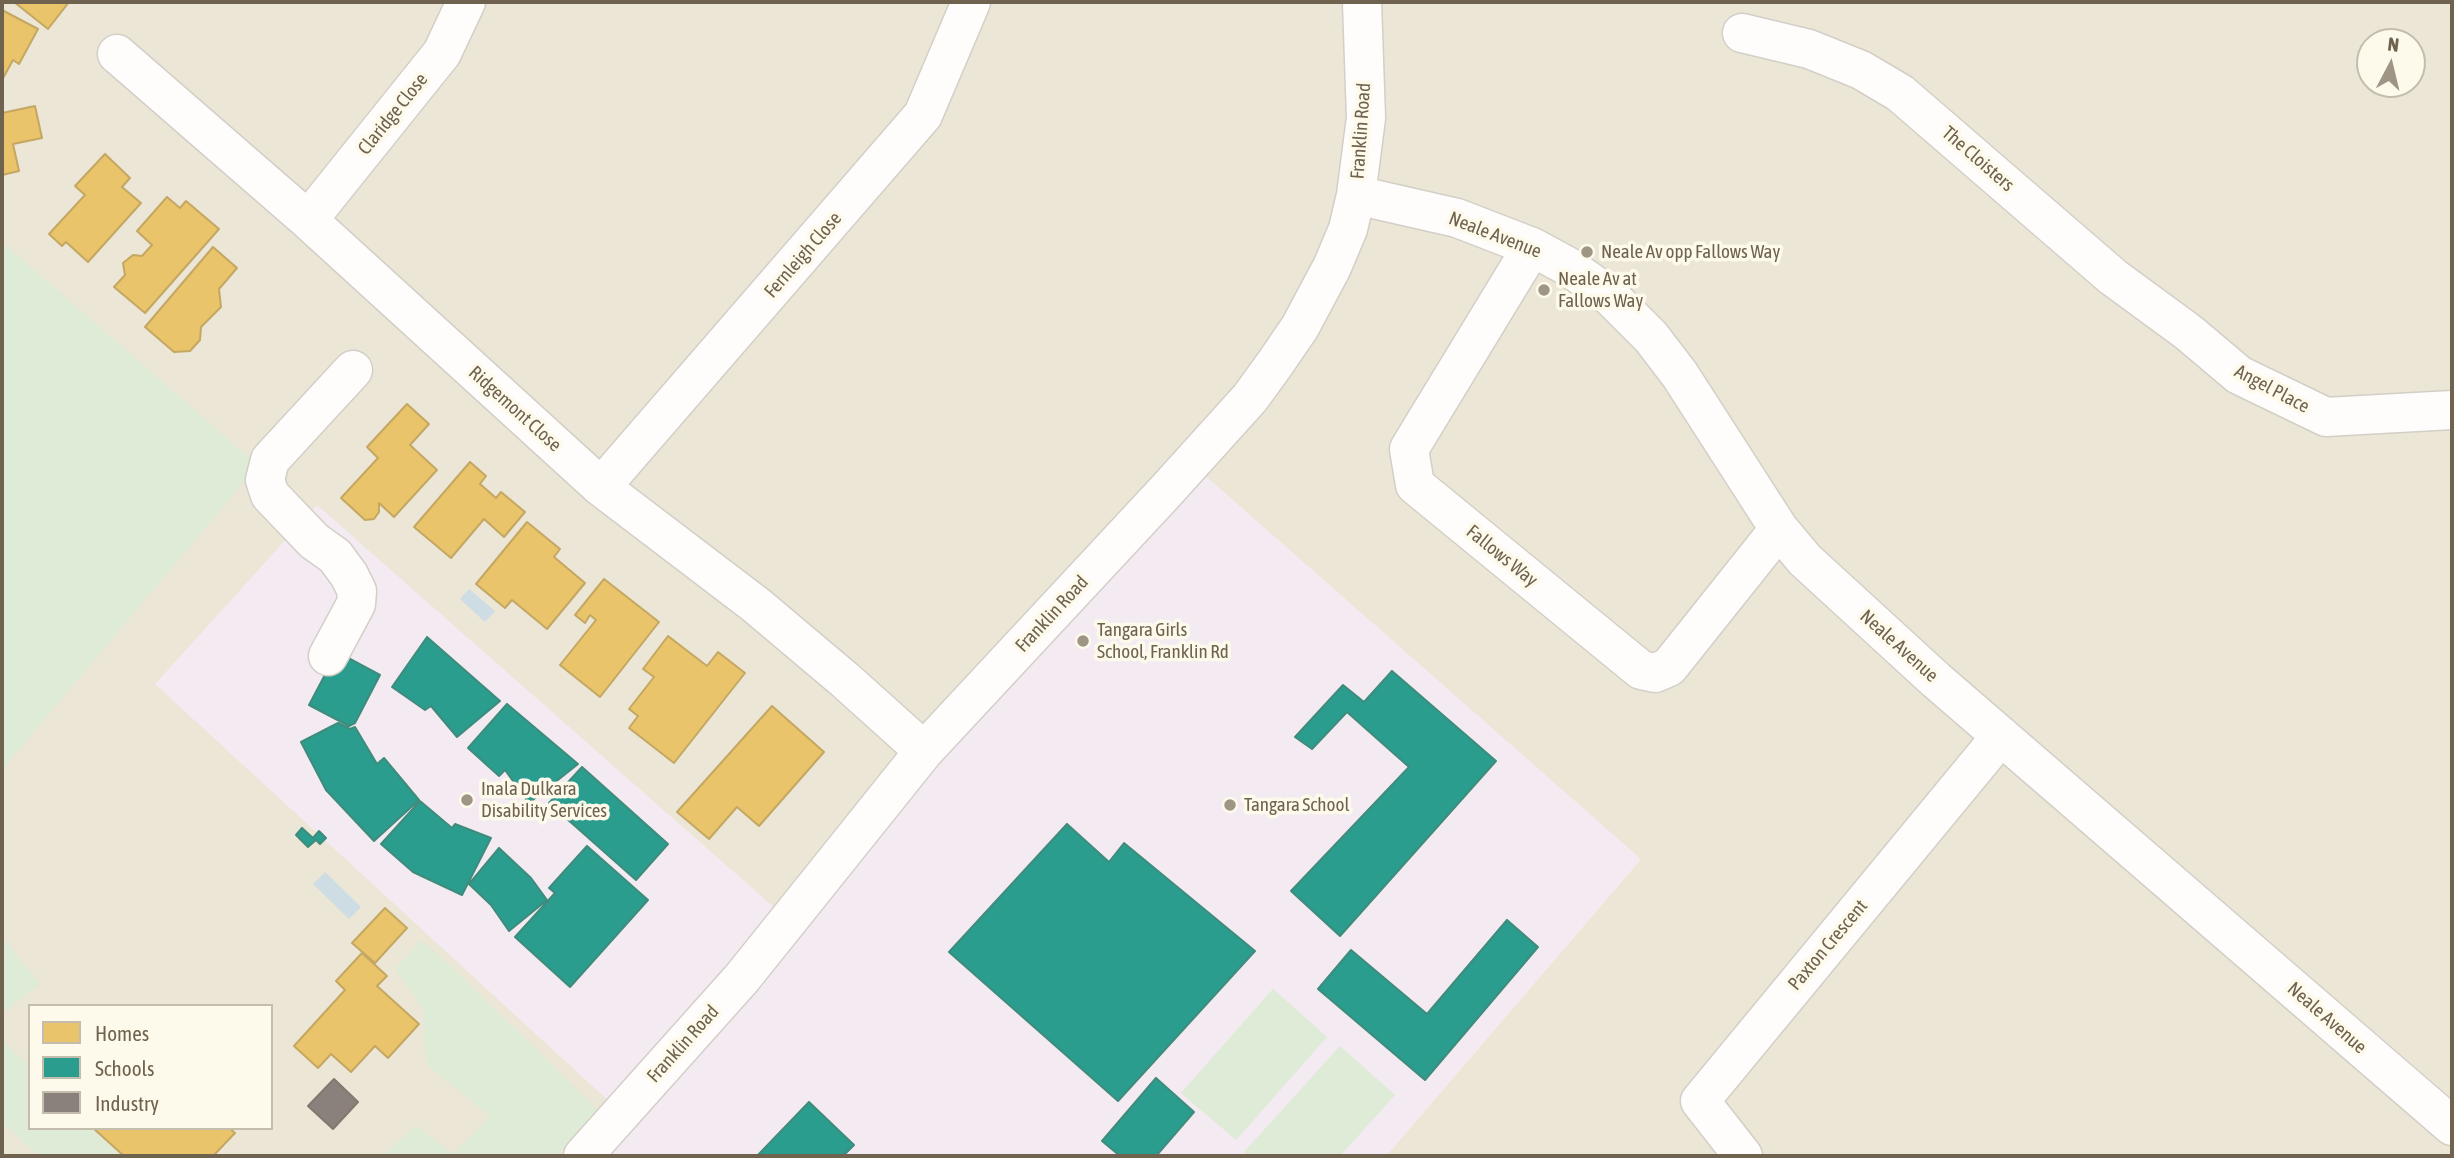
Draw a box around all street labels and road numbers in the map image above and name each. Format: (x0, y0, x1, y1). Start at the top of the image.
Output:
street label: Claridge Close (353, 69, 433, 159)
street label: Franklin Road (1346, 82, 1376, 180)
street label: The Cloisters (1937, 122, 2019, 196)
street label: Fernleigh Close (760, 207, 846, 303)
street label: Neale Avenue (1445, 207, 1545, 263)
street label: Angel Place (2231, 360, 2313, 418)
street label: Ridgemont Close (464, 361, 566, 457)
street label: Fallows Way (1462, 520, 1542, 592)
street label: Franklin Road (1011, 571, 1093, 657)
street label: Neale Avenue (1855, 605, 1943, 687)
street label: Paxton Crescent (1783, 895, 1873, 995)
street label: Neale Avenue (2283, 977, 2371, 1059)
street label: Franklin Road (642, 1001, 724, 1087)

